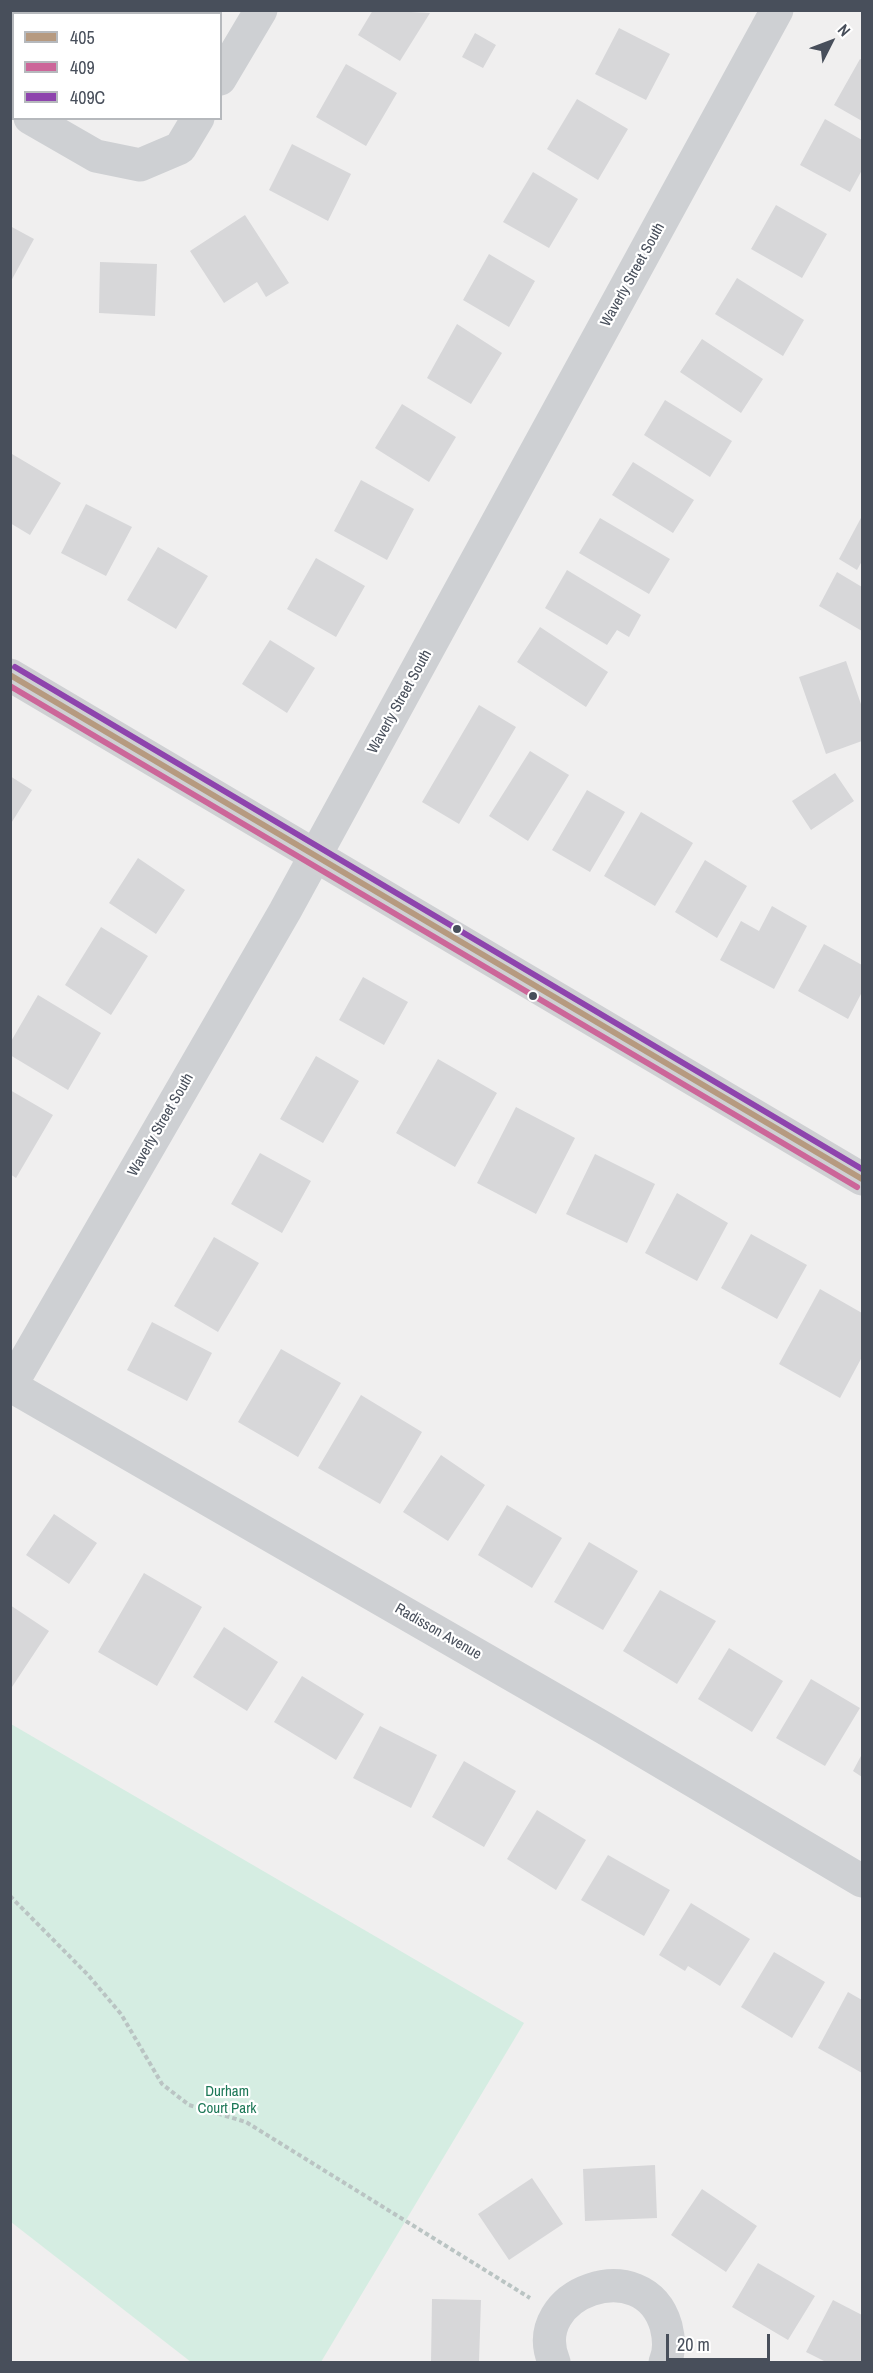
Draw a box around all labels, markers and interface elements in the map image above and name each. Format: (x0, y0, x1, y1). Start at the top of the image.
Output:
legend (12, 12, 222, 120)
north arrow (801, 12, 861, 72)
text: N (833, 19, 856, 41)
text: 405 (70, 25, 95, 50)
text: 409 (70, 55, 95, 80)
text: 409C (70, 85, 105, 110)
street label: Waverly Street South (597, 220, 669, 330)
street label: Waverly Street South (364, 647, 436, 757)
unlabelled marker (451, 923, 463, 935)
unlabelled marker (527, 990, 539, 1002)
street label: Waverly Street South (124, 1070, 198, 1180)
street label: Radisson Avenue (392, 1600, 484, 1664)
park label: Durham Court Park (198, 2083, 256, 2118)
scale bar (669, 2322, 772, 2360)
text: 20 m (677, 2332, 710, 2357)

